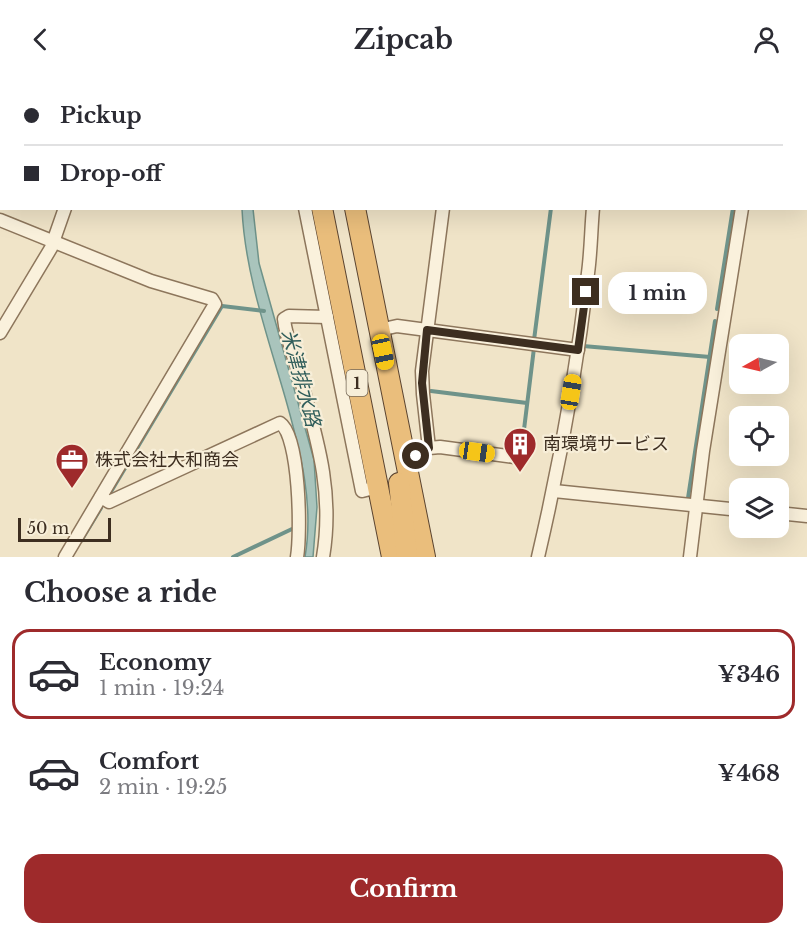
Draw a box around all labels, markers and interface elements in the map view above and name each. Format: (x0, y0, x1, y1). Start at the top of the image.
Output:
icon: back (24, 23, 57, 56)
text: Zipcab (354, 23, 453, 56)
icon: person (750, 23, 783, 56)
text: Pickup (60, 102, 142, 129)
text: Drop-off (60, 160, 162, 187)
callout: 1 min (607, 271, 706, 313)
route end (572, 278, 599, 305)
text: 1 min (629, 281, 686, 305)
water label: 米津排水路 (276, 327, 326, 431)
car (370, 333, 396, 371)
north arrow (729, 334, 789, 394)
map controls (729, 334, 789, 538)
road number: 1 (346, 370, 368, 396)
car (559, 373, 583, 411)
button: locate (729, 406, 789, 466)
building icon: 南環境サービス (502, 426, 538, 473)
place label: 南環境サービス (543, 433, 669, 455)
car (458, 441, 496, 463)
office icon: 株式会社大和商会 (54, 442, 90, 489)
route start (402, 442, 429, 469)
place label: 株式会社大和商会 (95, 449, 239, 471)
button: layers (729, 478, 789, 538)
scale bar (18, 515, 111, 543)
text: 50 m (27, 518, 69, 538)
text: Choose a ride (24, 576, 217, 609)
icon: car (27, 647, 81, 701)
text: Economy (99, 649, 211, 676)
text: ¥346 (718, 661, 780, 688)
text: 1 min · 19:24 (99, 676, 224, 700)
icon: car (27, 746, 81, 800)
text: Comfort (99, 748, 199, 775)
text: ¥468 (718, 760, 780, 787)
text: 2 min · 19:25 (99, 775, 227, 799)
button: Confirm (24, 854, 783, 923)

